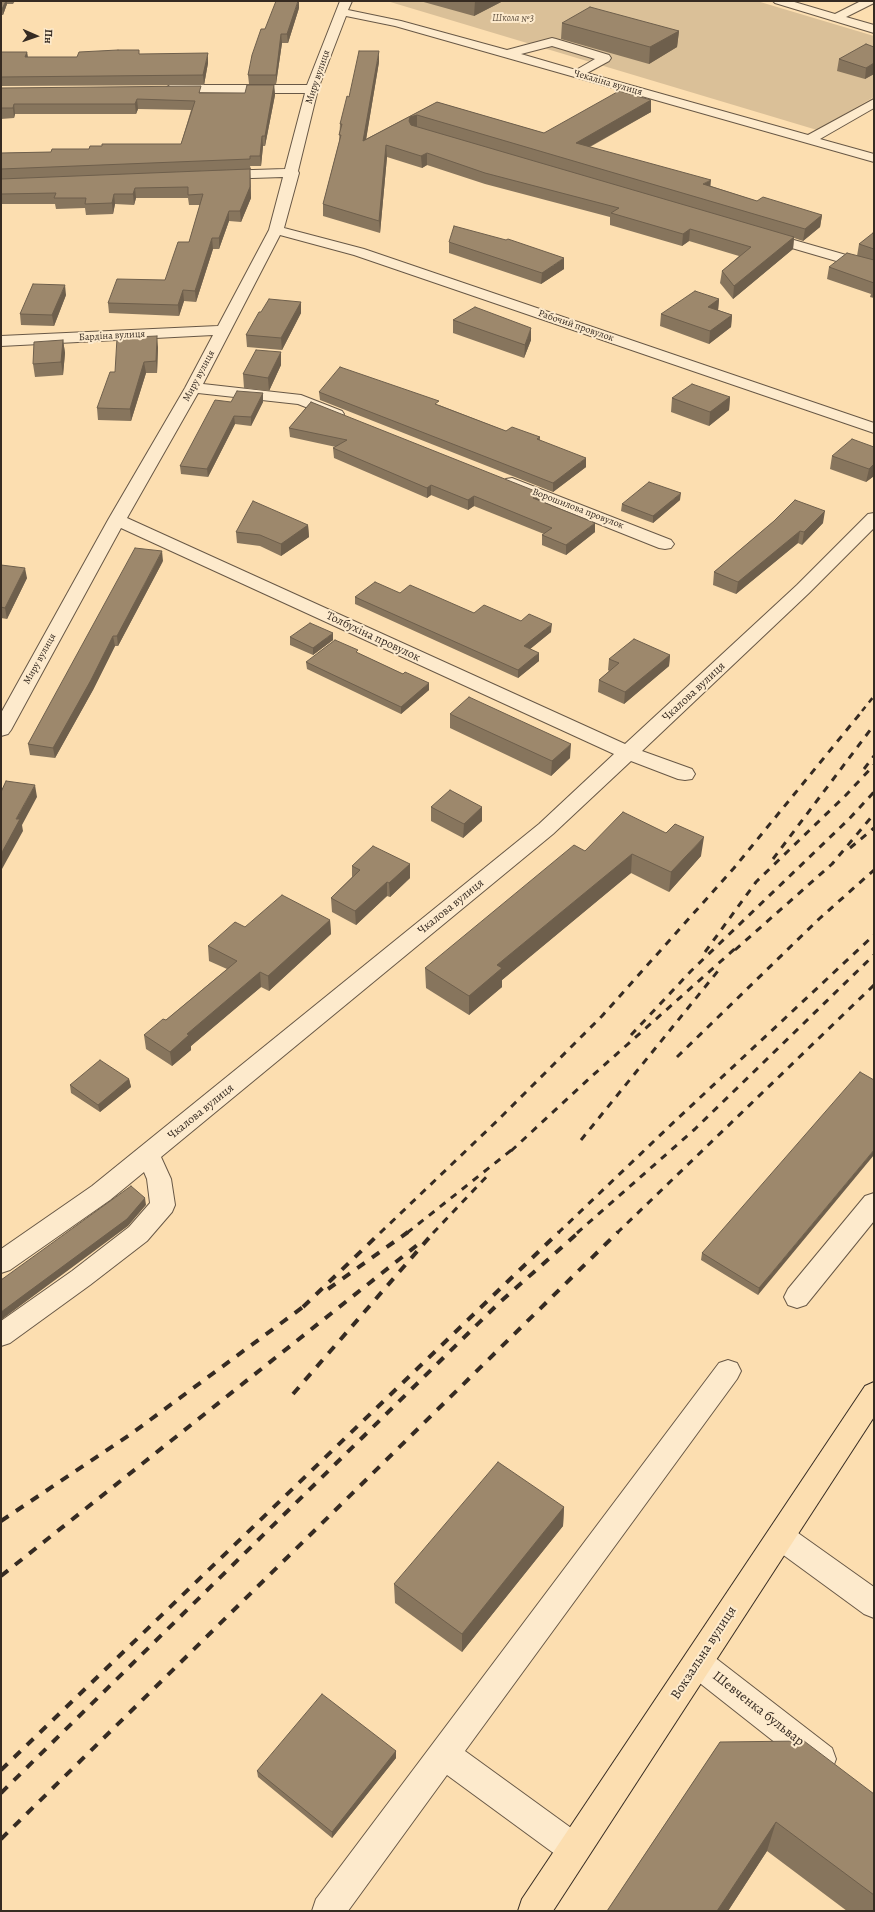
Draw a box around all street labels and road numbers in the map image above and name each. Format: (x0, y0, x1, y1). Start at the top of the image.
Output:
street label: Миру вулиця (303, 48, 333, 106)
street label: Чекаліна вулиця (572, 67, 644, 99)
street label: Рабочий провулок (537, 307, 615, 345)
street label: Бардіна вулиця (78, 328, 146, 344)
street label: Миру вулиця (180, 348, 218, 404)
street label: Ворошилова провулок (530, 486, 626, 532)
street label: Толбухіна провулок (324, 609, 422, 665)
street label: Миру вулиця (21, 631, 59, 687)
street label: Чкалова вулиця (660, 659, 728, 725)
street label: Чкалова вулиця (415, 876, 487, 938)
street label: Чкалова вулиця (165, 1081, 237, 1143)
street label: Вокзальна вулиця (667, 1603, 741, 1703)
street label: Шевченка бульвар (709, 1668, 807, 1750)

